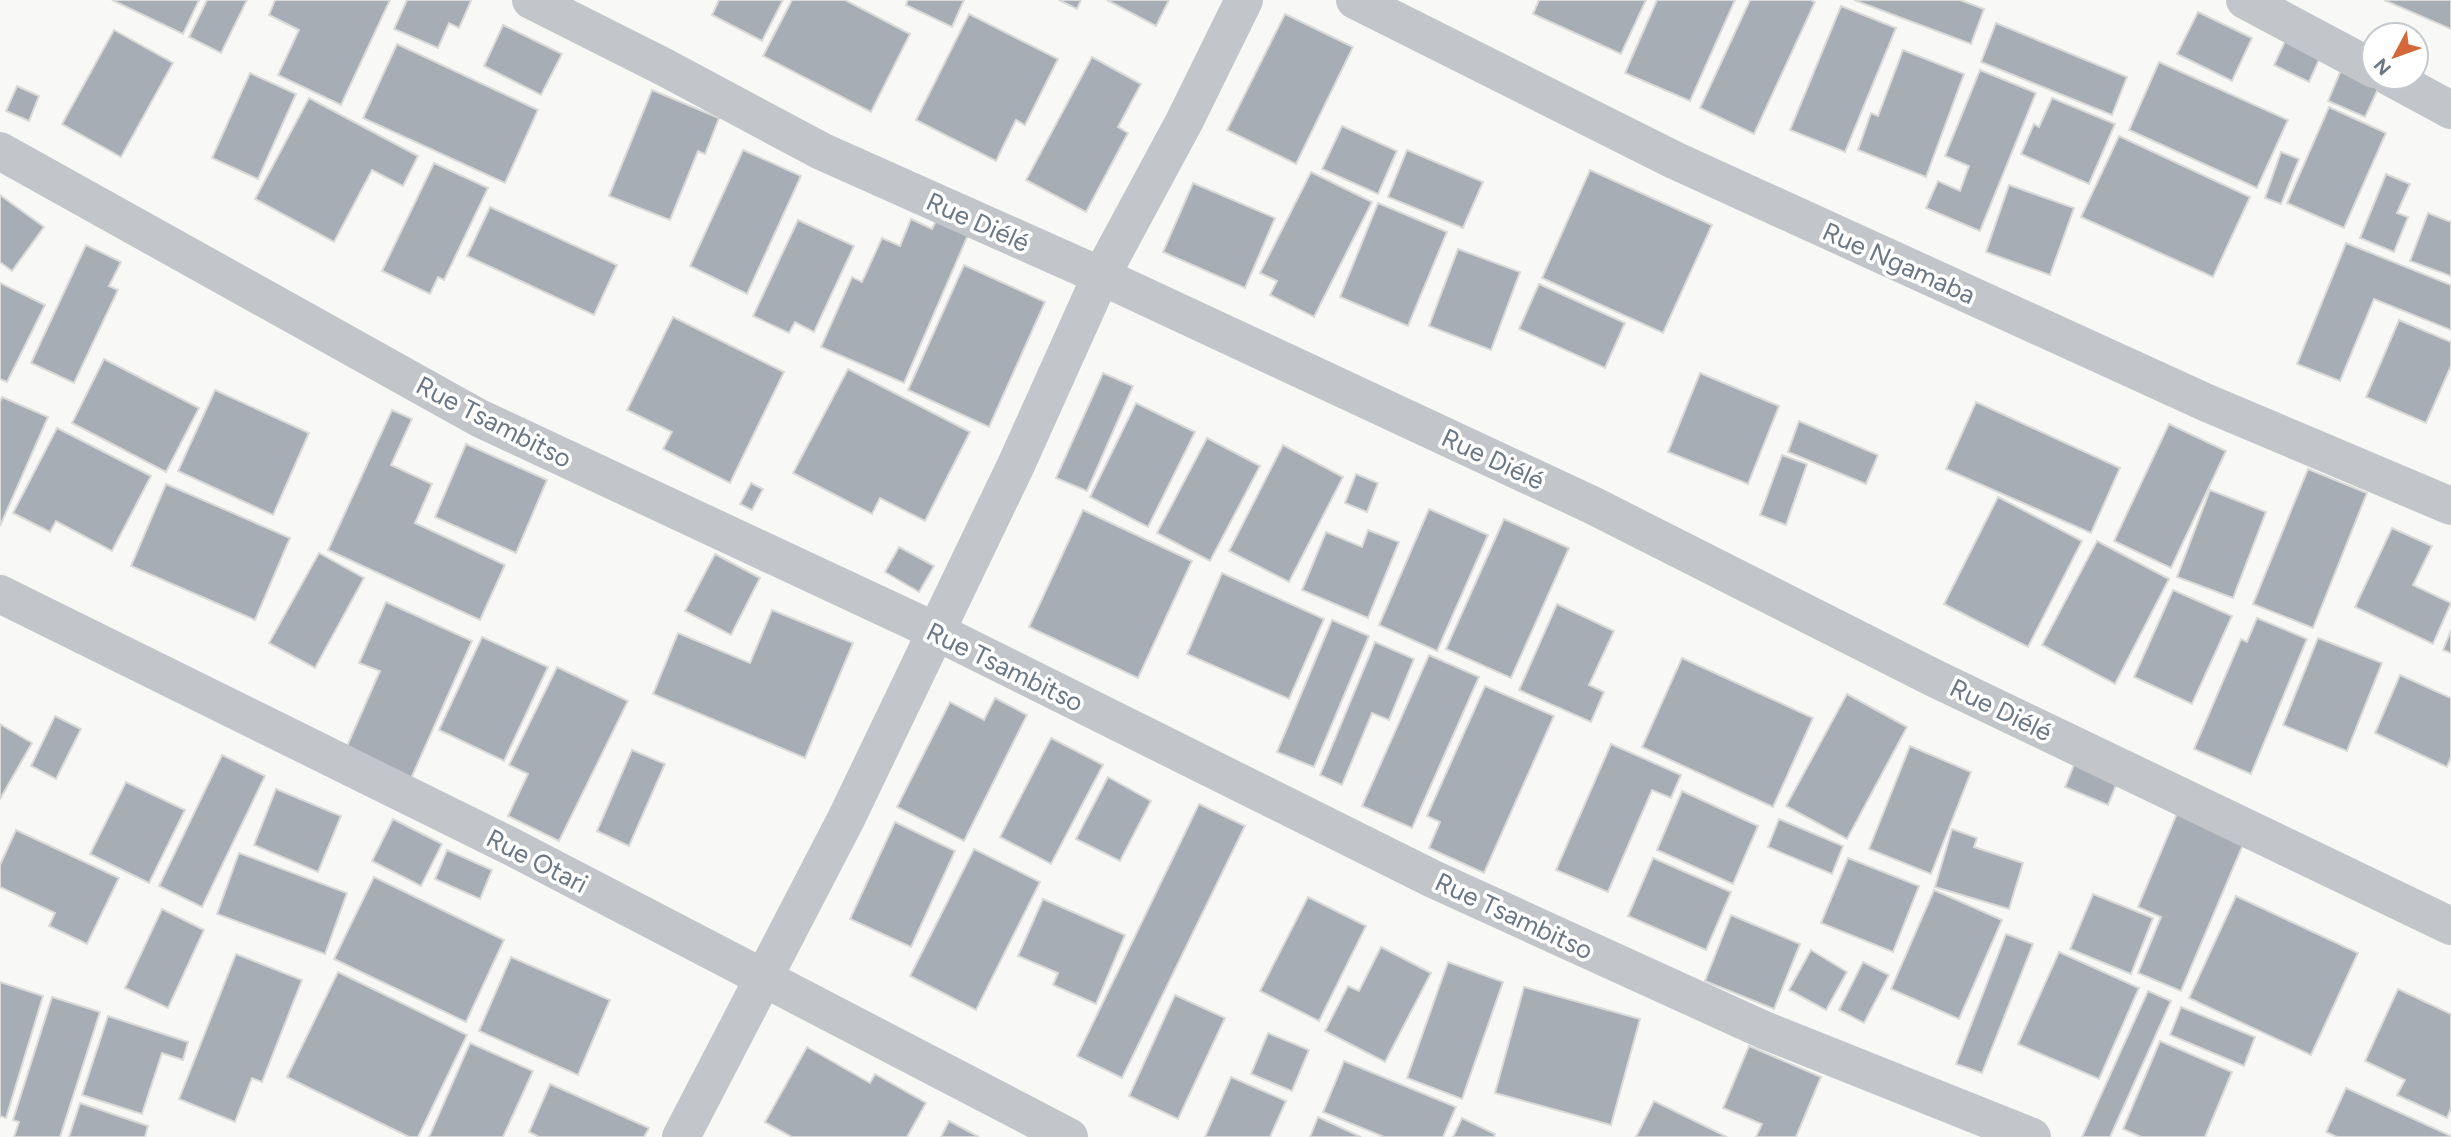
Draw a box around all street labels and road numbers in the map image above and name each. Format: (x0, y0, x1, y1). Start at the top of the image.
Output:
street label: Rue Diélé (921, 185, 1035, 259)
street label: Rue Ngamaba (1818, 215, 1980, 311)
street label: Rue Tsambitso (411, 369, 577, 475)
street label: Rue Diélé (1437, 421, 1549, 497)
street label: Rue Tsambitso (921, 615, 1089, 719)
street label: Rue Diélé (1945, 672, 2057, 748)
street label: Rue Otari (481, 822, 593, 900)
street label: Rue Tsambitso (1430, 866, 1598, 966)

